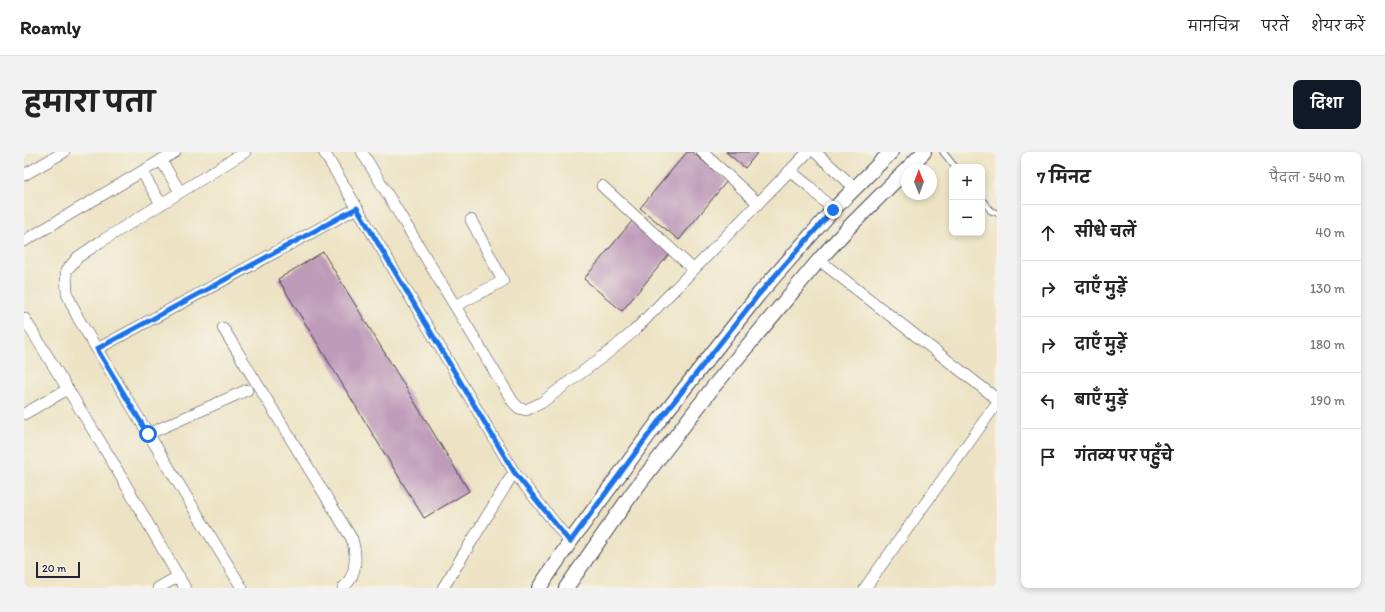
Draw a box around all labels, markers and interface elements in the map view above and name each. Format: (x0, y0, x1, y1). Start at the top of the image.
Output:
text: Roamly (20, 16, 81, 39)
text: मानचित्र (1188, 18, 1239, 35)
text: परतें (1261, 18, 1289, 35)
text: शेयर करें (1311, 18, 1365, 35)
button: दिशा (1293, 80, 1361, 129)
text: हमारा पता (24, 85, 155, 119)
north arrow (901, 164, 937, 200)
map controls (949, 164, 985, 236)
button: + (949, 164, 985, 200)
text: 7 मिनट (1037, 167, 1091, 187)
text: पैदल · 540 m (1269, 170, 1345, 185)
button: − (949, 200, 985, 236)
route end (824, 201, 842, 219)
icon: ahead (1037, 222, 1059, 244)
text: सीधे चलें (1075, 223, 1136, 241)
text: 40 m (1315, 225, 1345, 240)
icon: right (1037, 278, 1059, 300)
text: दाएँ मुड़ें (1075, 279, 1127, 297)
text: 130 m (1310, 281, 1345, 296)
icon: right (1037, 334, 1059, 356)
text: दाएँ मुड़ें (1075, 335, 1127, 353)
text: 180 m (1310, 337, 1345, 352)
icon: left (1037, 390, 1059, 412)
text: बाएँ मुड़ें (1075, 391, 1127, 409)
text: 190 m (1310, 393, 1345, 408)
route start (139, 425, 157, 443)
icon: arrive (1037, 446, 1059, 468)
text: गंतव्य पर पहुँचे (1075, 447, 1173, 465)
scale bar (36, 560, 80, 579)
text: 20 m (42, 562, 66, 575)

